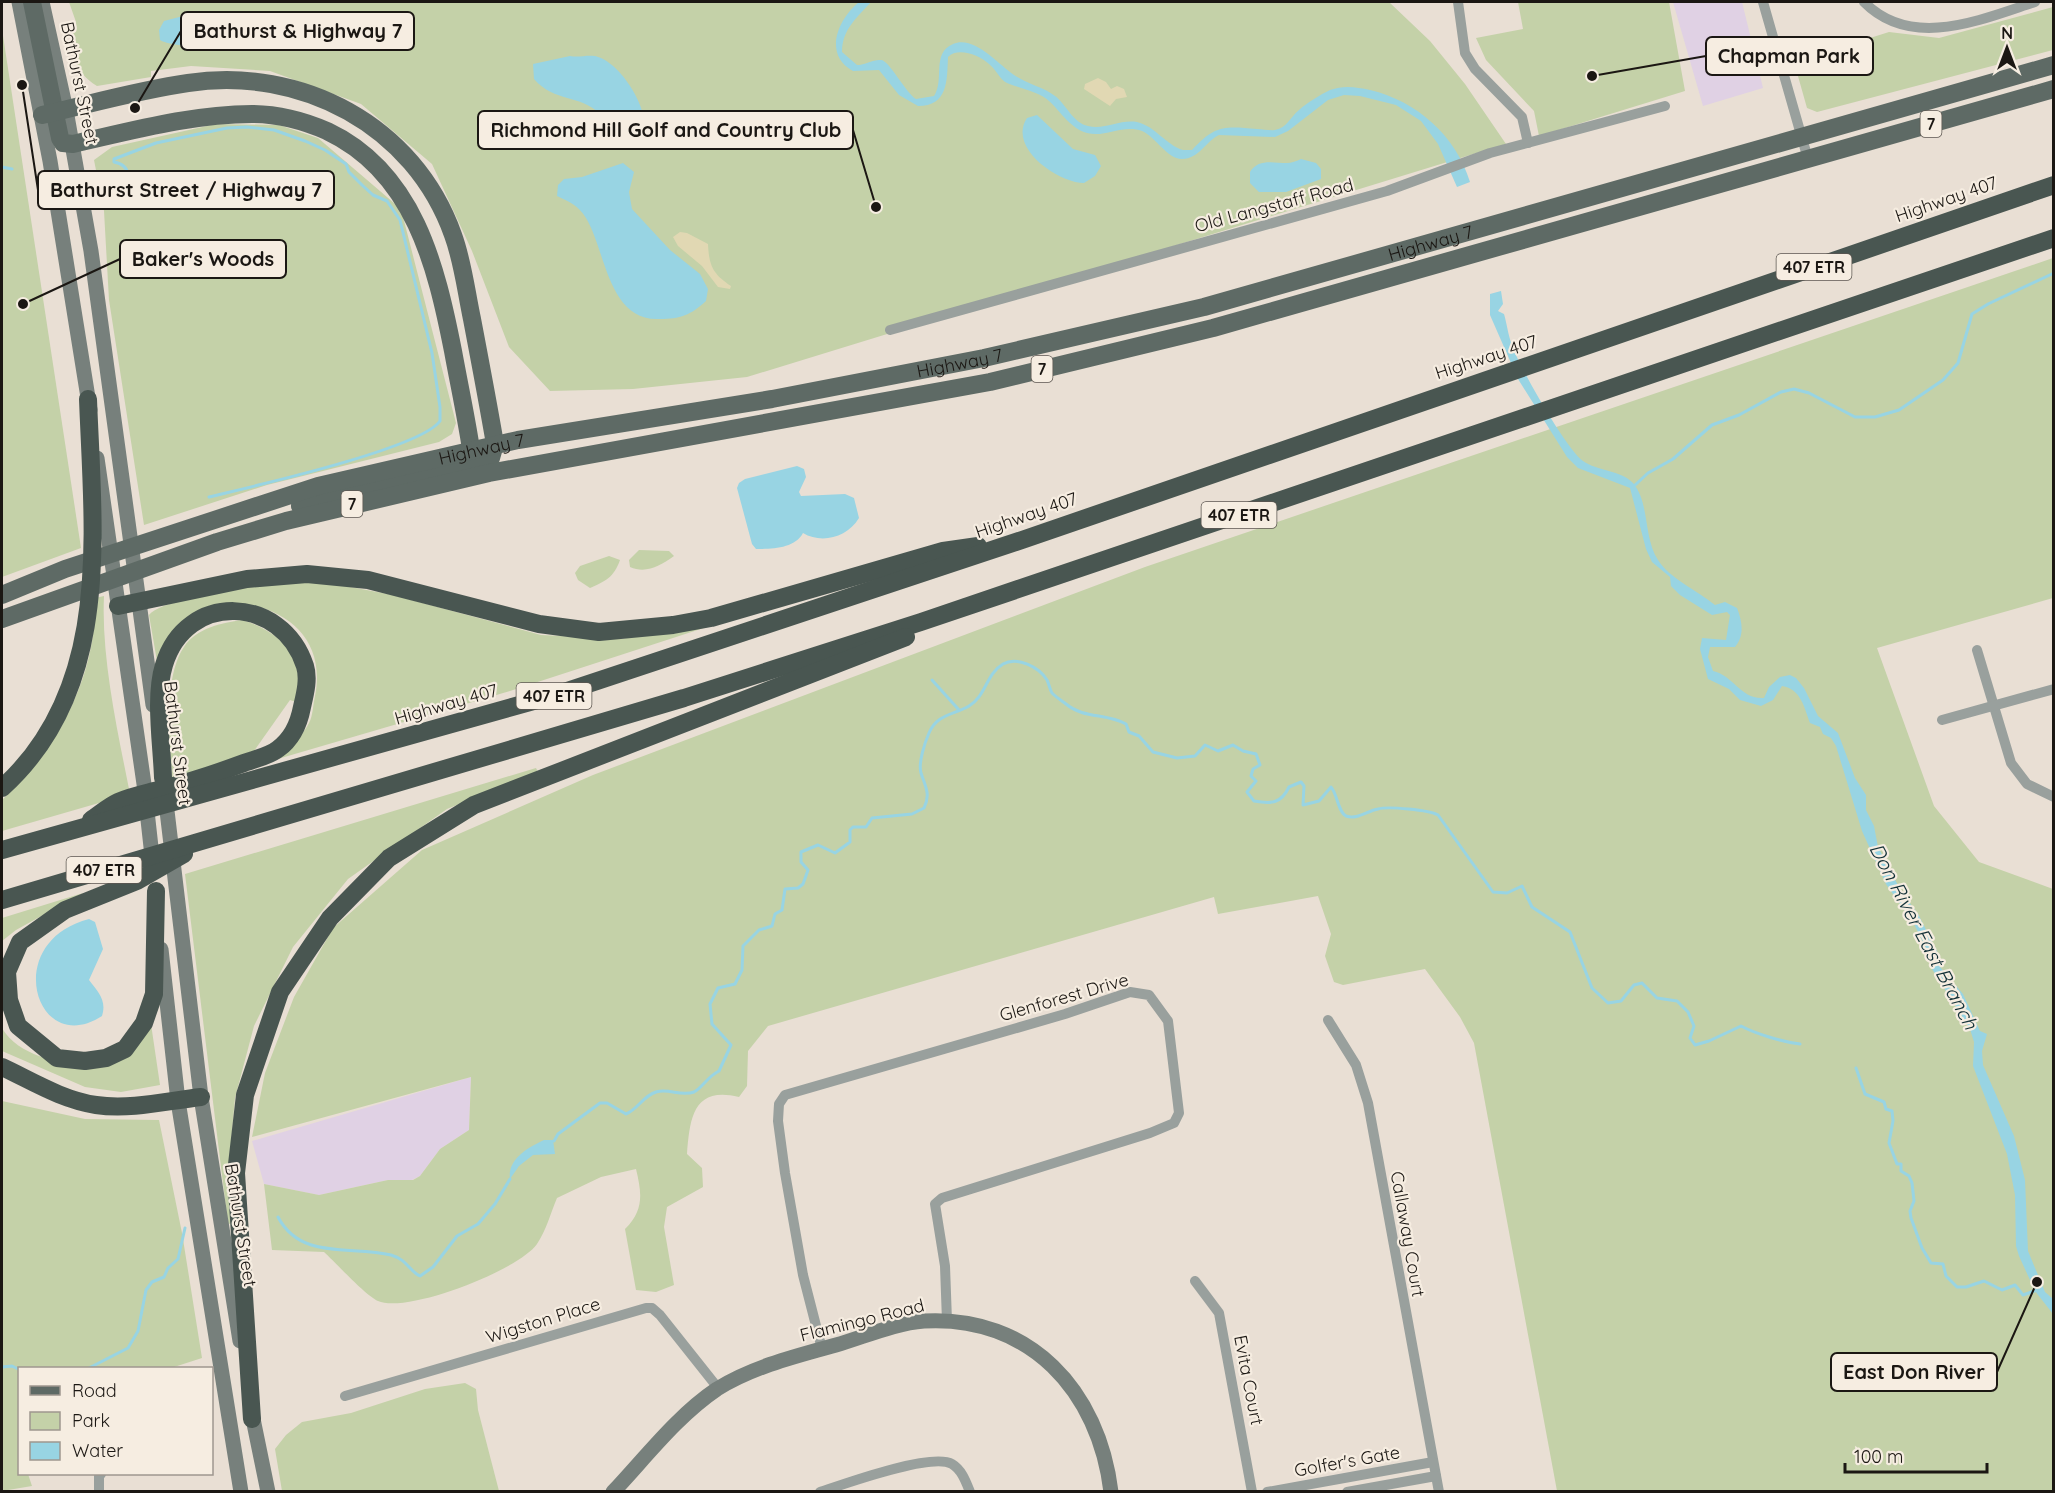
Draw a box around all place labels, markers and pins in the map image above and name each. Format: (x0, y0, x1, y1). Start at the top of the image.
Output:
callout: Bathurst & Highway 7 (181, 12, 414, 50)
callout: Chapman Park (1706, 37, 1873, 75)
callout: Richmond Hill Golf and Country Club (478, 111, 853, 149)
callout: Bathurst Street / Highway 7 (38, 171, 334, 209)
callout: Baker's Woods (120, 240, 286, 278)
callout: East Don River (1831, 1353, 1997, 1391)

